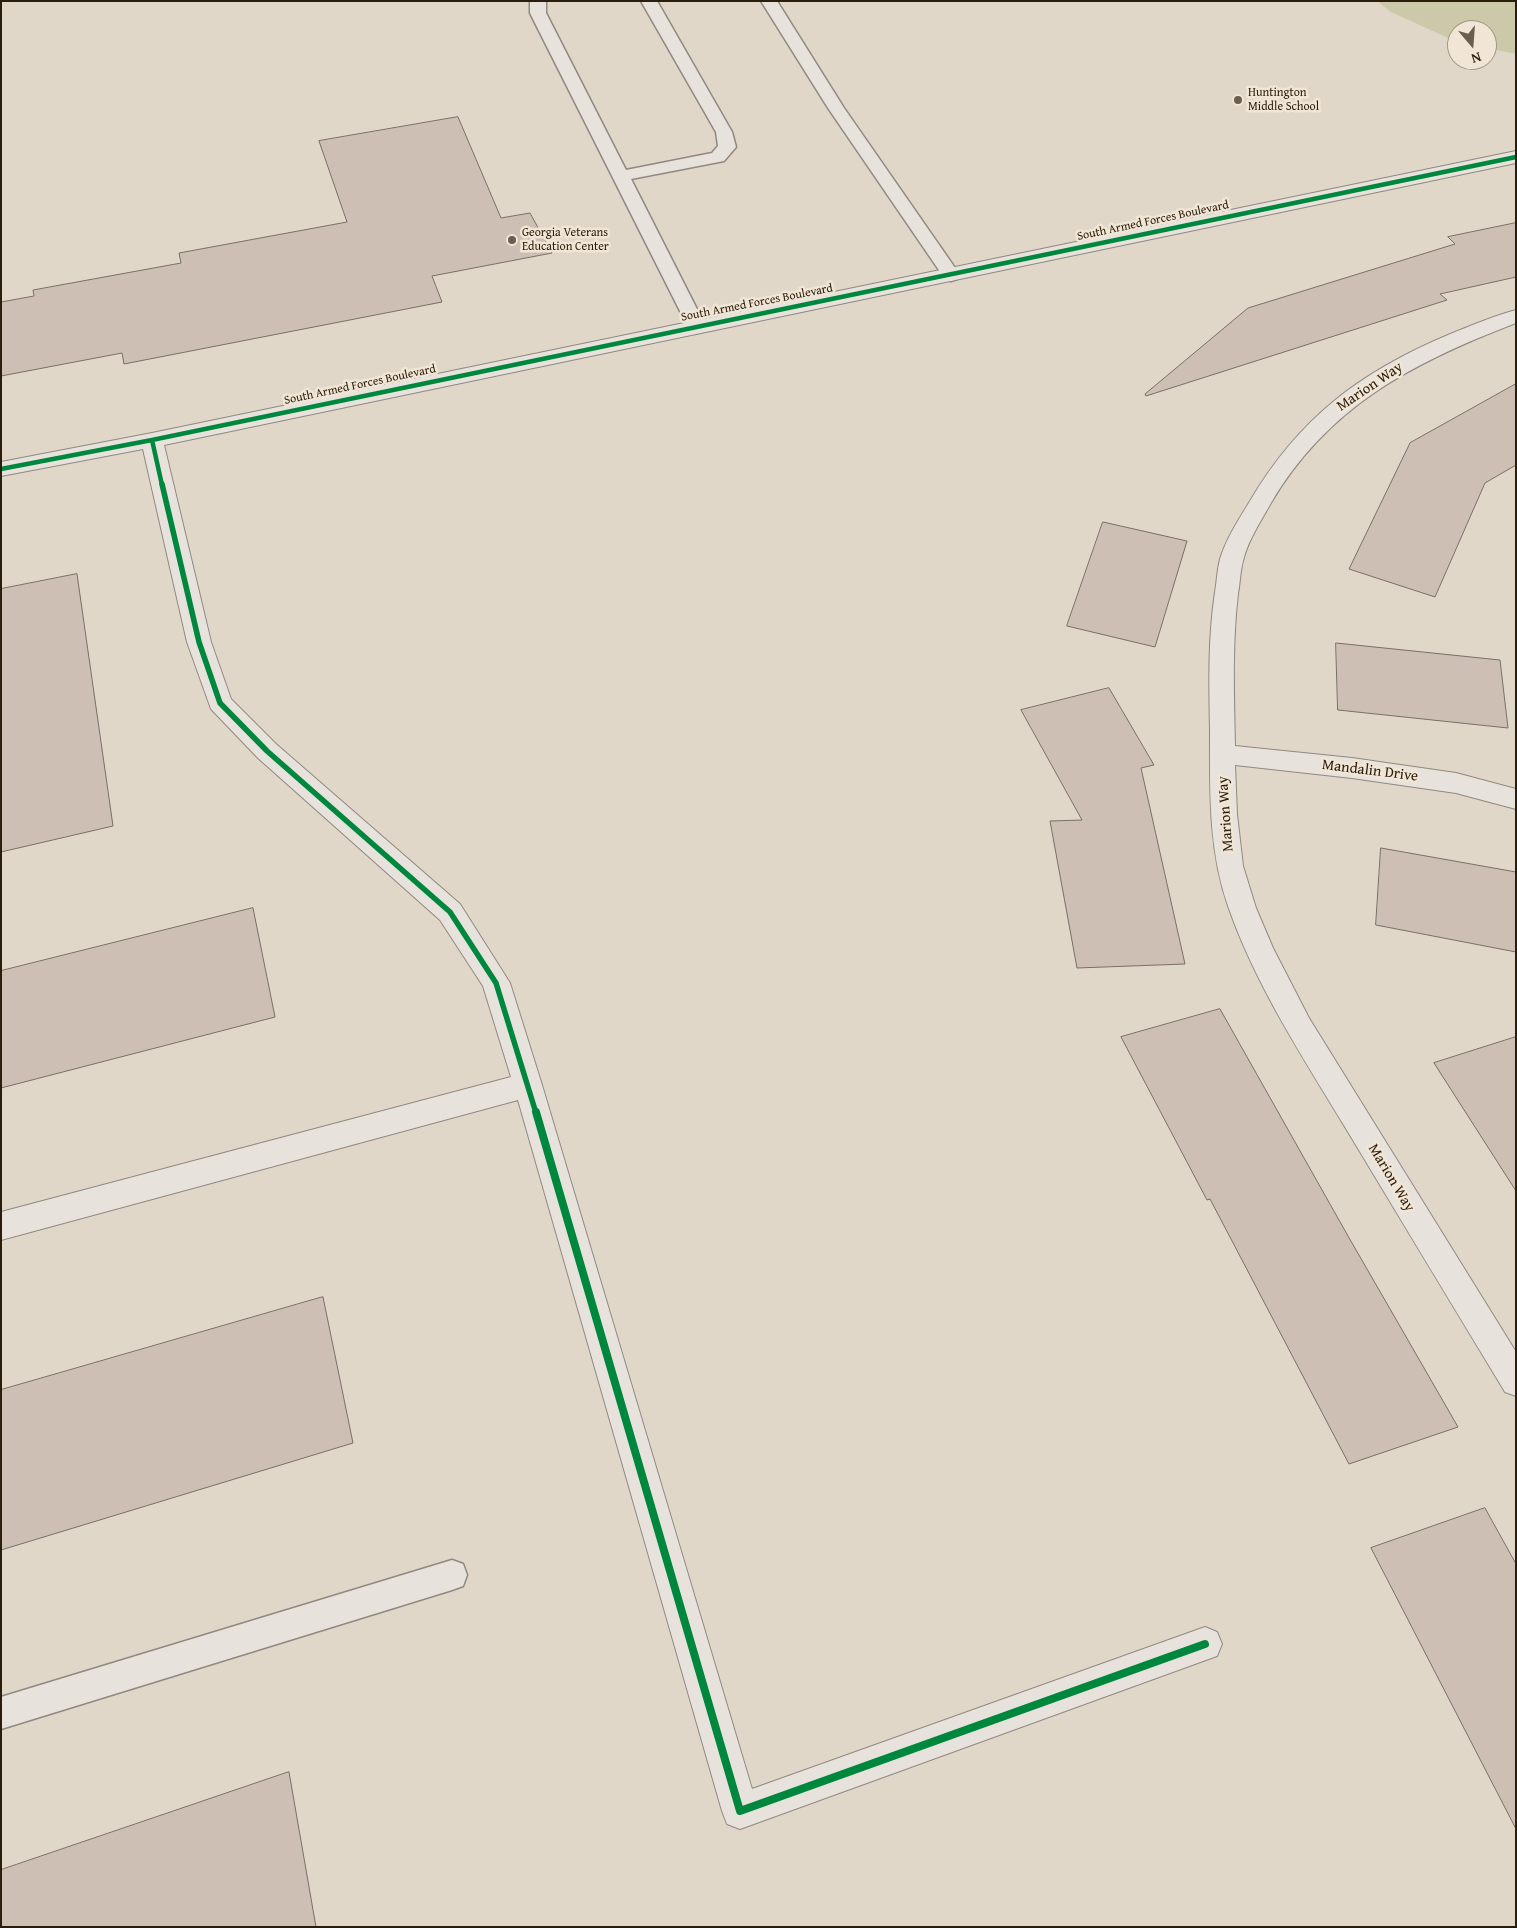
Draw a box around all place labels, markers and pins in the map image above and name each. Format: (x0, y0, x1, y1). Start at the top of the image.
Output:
place label: Huntington Middle School (1248, 86, 1319, 114)
marker: Huntington Middle School (1232, 94, 1244, 106)
place label: Georgia Veterans Education Center (522, 226, 609, 254)
marker: Georgia Veterans Education Center (506, 234, 518, 246)

